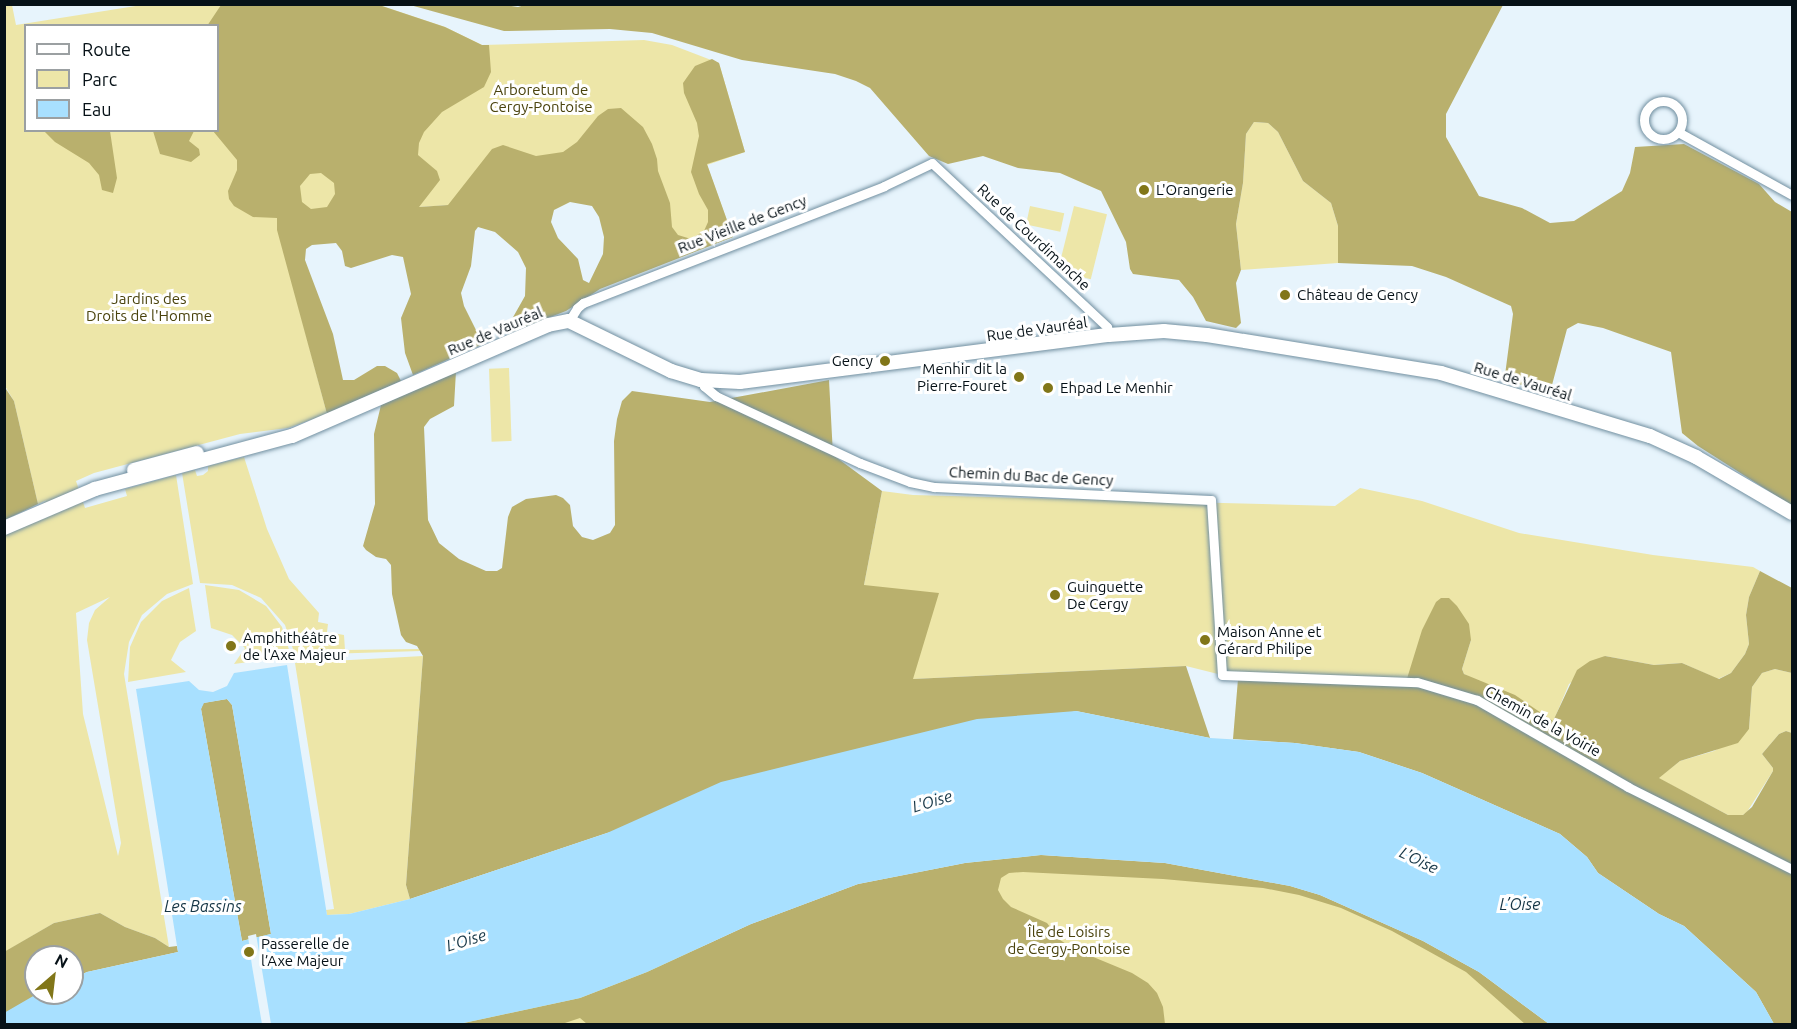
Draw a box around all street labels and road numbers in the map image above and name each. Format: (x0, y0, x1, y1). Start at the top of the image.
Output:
street label: Rue de Courdimanche (974, 180, 1094, 294)
street label: Rue Vieille de Gency (675, 191, 809, 257)
street label: Rue de Vauréal (445, 303, 545, 359)
street label: Rue de Vauréal (986, 313, 1088, 345)
street label: Rue de Vauréal (1472, 358, 1574, 404)
street label: Chemin du Bac de Gency (948, 463, 1114, 489)
street label: Chemin de la Voirie (1482, 682, 1604, 760)

